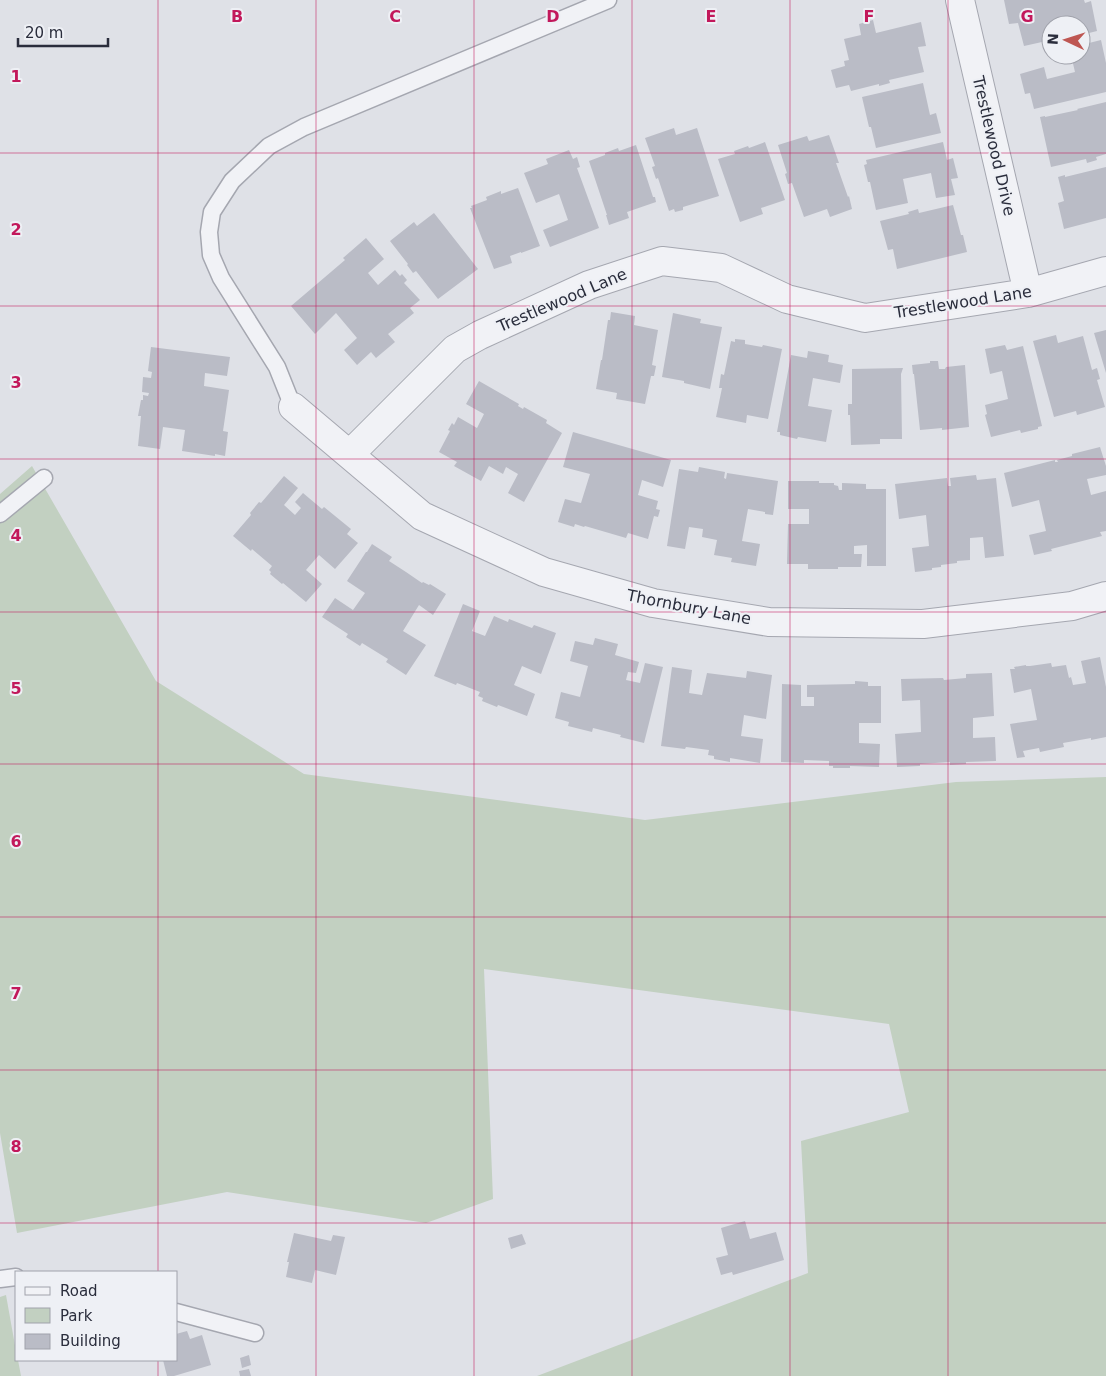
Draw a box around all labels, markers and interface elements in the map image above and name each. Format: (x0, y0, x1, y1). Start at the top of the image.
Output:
text: B (231, 7, 243, 26)
text: C (389, 7, 401, 26)
text: D (546, 7, 560, 26)
text: E (706, 7, 716, 26)
text: F (864, 7, 874, 26)
text: G (1020, 7, 1034, 26)
scale bar (18, 15, 108, 47)
north arrow (1041, 15, 1091, 65)
text: 20 m (25, 24, 63, 42)
text: N (1045, 33, 1061, 45)
text: 1 (10, 67, 22, 86)
street label: Trestlewood Drive (968, 73, 1019, 218)
text: 2 (10, 220, 22, 239)
street label: Trestlewood Lane (493, 264, 630, 336)
street label: Trestlewood Lane (892, 282, 1033, 322)
text: 3 (10, 373, 22, 392)
text: 4 (10, 526, 22, 545)
street label: Thornbury Lane (624, 585, 753, 628)
text: 5 (10, 679, 22, 698)
text: 6 (10, 832, 22, 851)
text: 7 (10, 984, 22, 1003)
text: 8 (10, 1137, 22, 1156)
legend (15, 1271, 178, 1361)
text: Road (60, 1282, 98, 1300)
text: Park (60, 1307, 93, 1325)
text: Building (60, 1332, 121, 1350)

